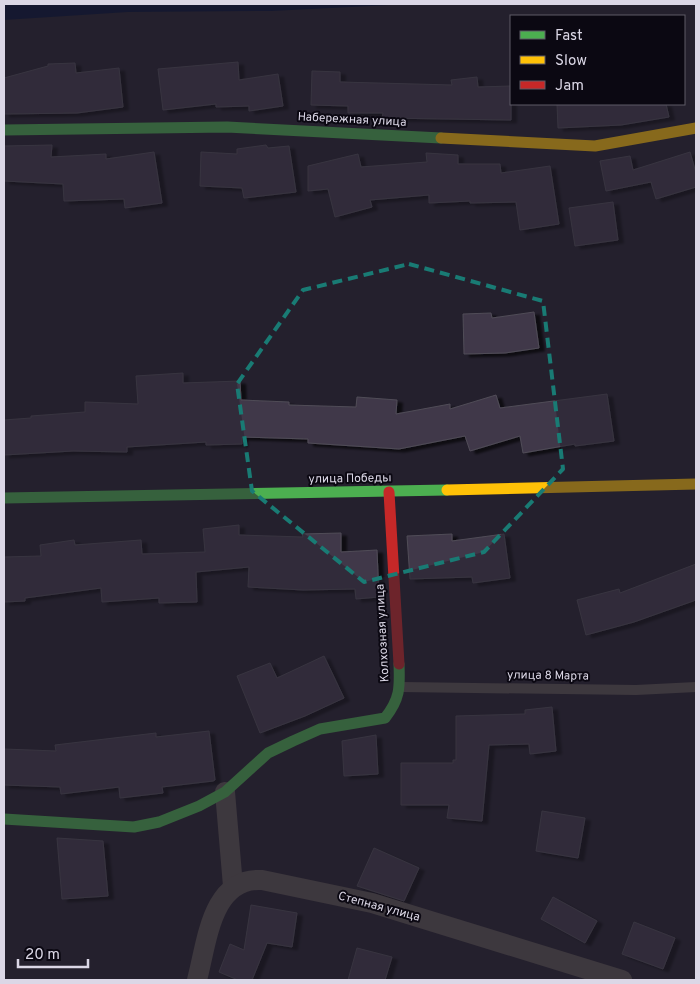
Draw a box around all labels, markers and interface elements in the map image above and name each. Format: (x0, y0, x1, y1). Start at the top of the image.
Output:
legend (510, 15, 685, 105)
text: Fast (555, 27, 583, 46)
text: Slow (555, 52, 587, 71)
text: Jam (555, 77, 584, 96)
street label: Набережная улица (297, 109, 407, 131)
street label: улица Победы (308, 470, 392, 488)
street label: Колхозная улица (372, 583, 394, 683)
street label: улица 8 Марта (507, 667, 589, 685)
street label: Степная улица (336, 888, 422, 926)
scale bar (18, 936, 88, 968)
text: 20 m (25, 946, 60, 965)

